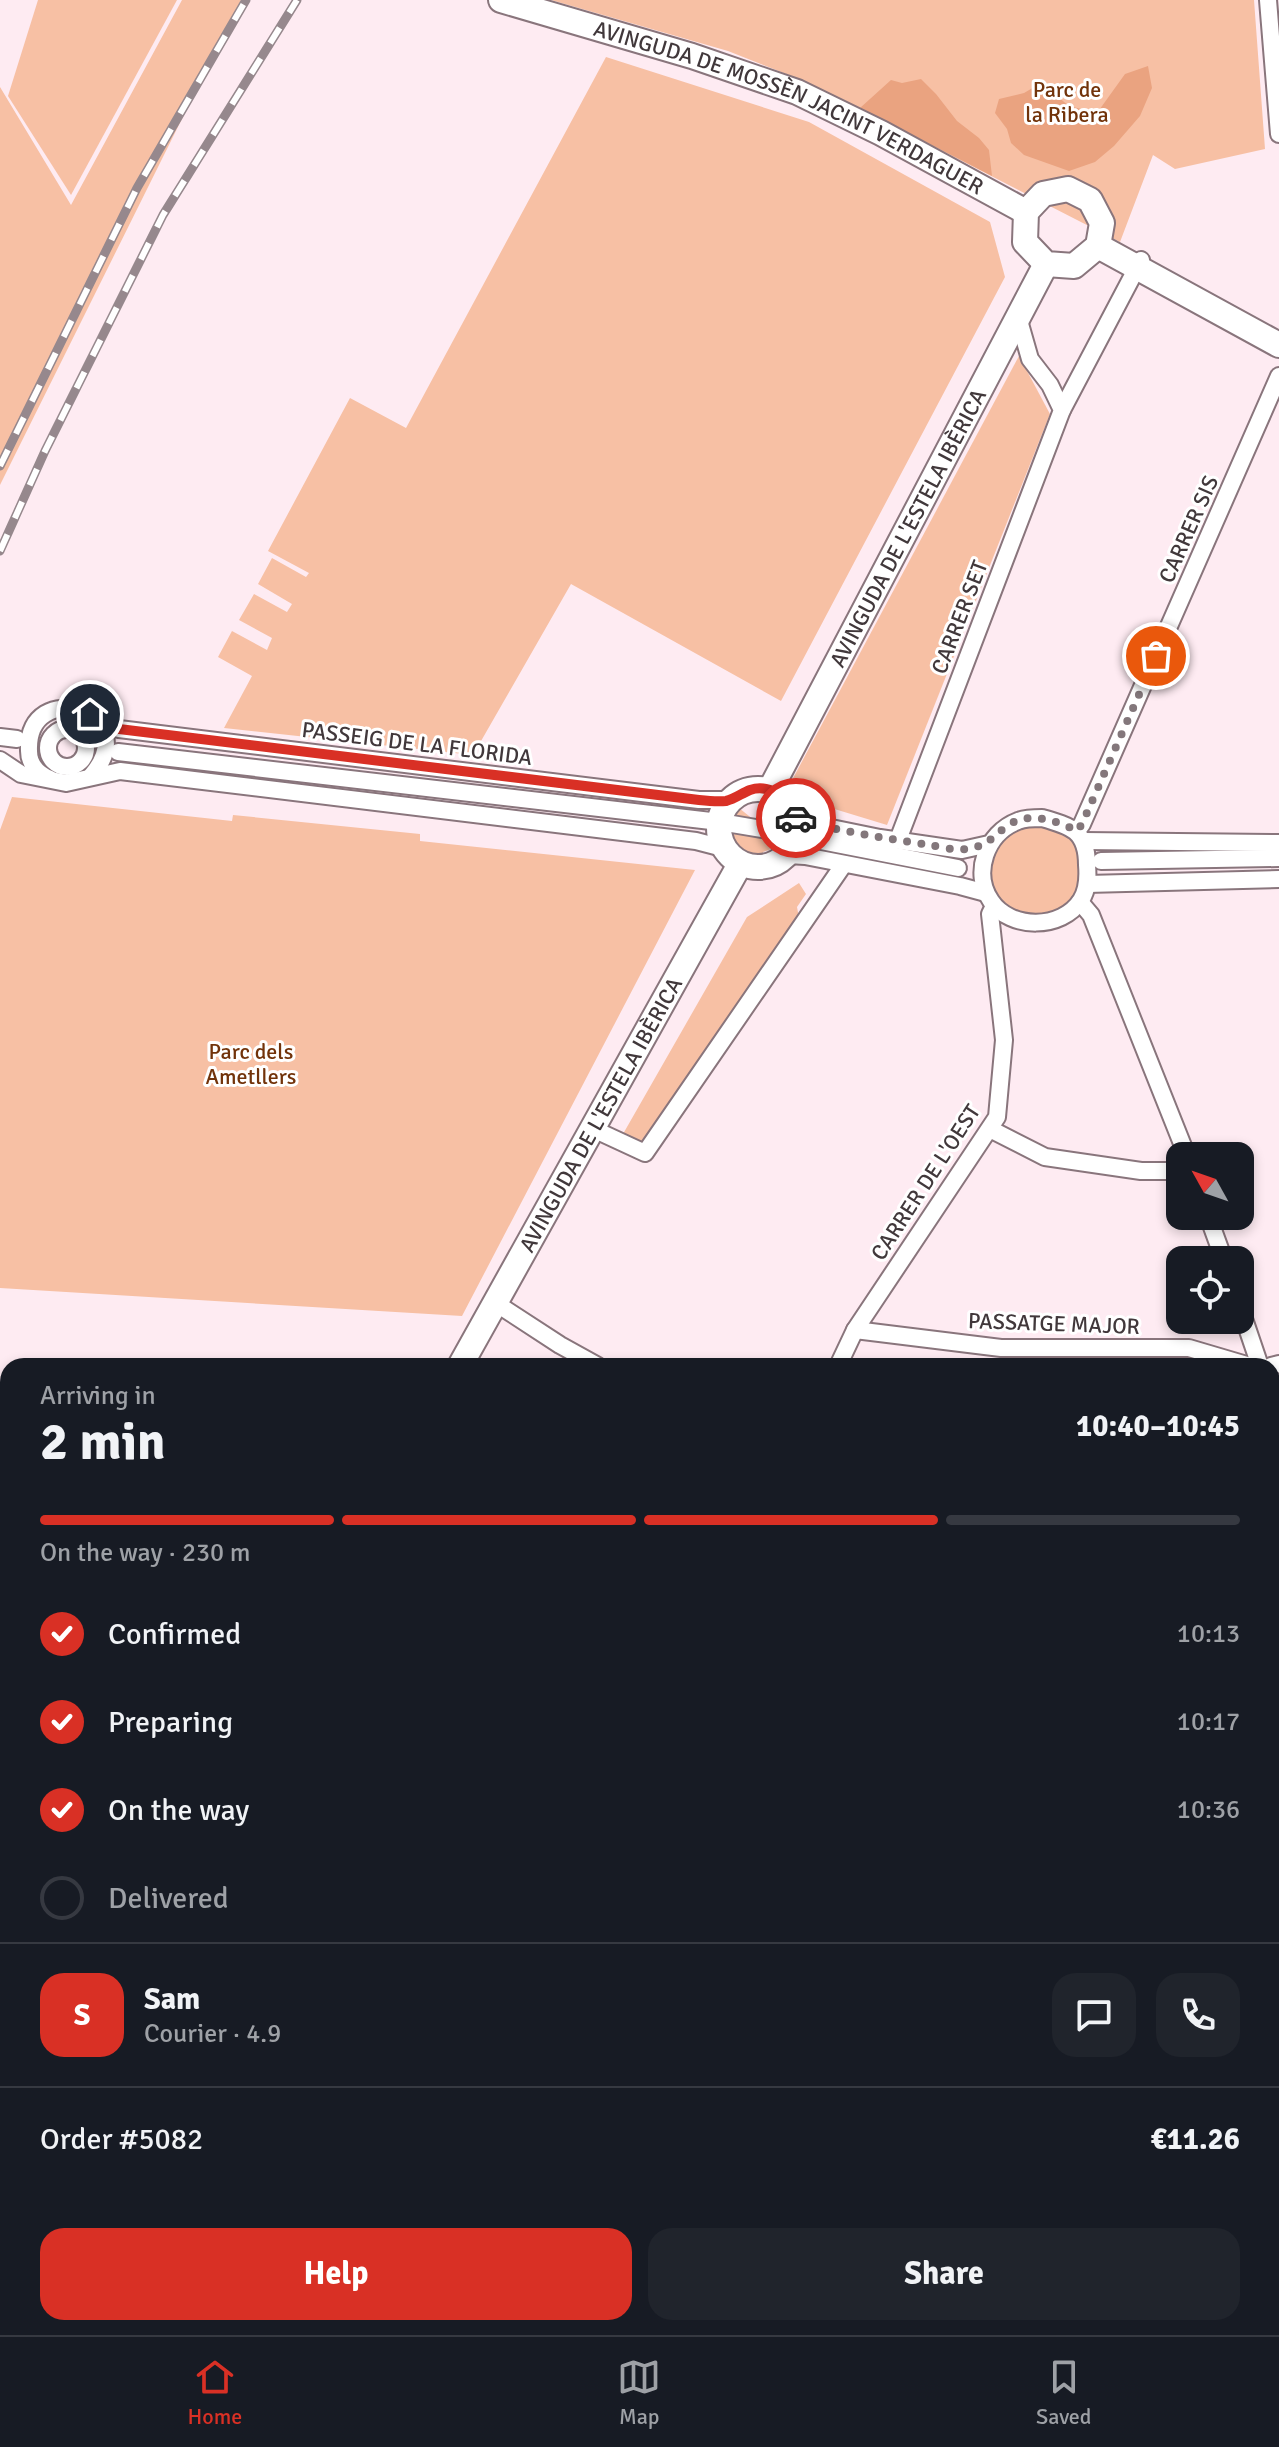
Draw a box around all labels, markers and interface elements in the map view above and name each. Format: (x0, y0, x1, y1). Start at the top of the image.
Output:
street label: AVINGUDA DE MOSSÈN JACINT VERDAGUER (591, 15, 988, 200)
park label: Parc de la Ribera (1025, 76, 1109, 128)
street label: AVINGUDA DE L'ESTELA IBÈRICA (824, 384, 992, 672)
street label: CARRER SIS (1153, 471, 1224, 587)
street label: CARRER SET (926, 557, 993, 678)
pin (1122, 622, 1190, 690)
icon: bag (1134, 634, 1178, 678)
pin (56, 680, 124, 748)
icon: home (68, 692, 112, 736)
street label: PASSEIG DE LA FLORIDA (300, 716, 534, 771)
courier (756, 778, 836, 858)
icon: car (774, 796, 818, 840)
street label: AVINGUDA DE L'ESTELA IBÈRICA (513, 972, 688, 1257)
park label: Parc dels Ametllers (206, 1038, 296, 1090)
street label: CARRER DE L'OEST (865, 1099, 986, 1265)
north arrow (1166, 1142, 1254, 1230)
map controls (1166, 1142, 1254, 1334)
button: locate (1166, 1246, 1254, 1334)
street label: PASSATGE MAJOR (968, 1307, 1140, 1340)
text: Arriving in (40, 1380, 156, 1412)
text: 10:40–10:45 (1076, 1408, 1240, 1445)
text: 2 min (40, 1410, 166, 1474)
text: On the way · 230 m (40, 1537, 250, 1569)
icon: check (40, 1612, 84, 1656)
text: Confirmed (108, 1616, 241, 1653)
text: 10:13 (1177, 1618, 1240, 1650)
icon: check (40, 1700, 84, 1744)
text: Preparing (108, 1704, 233, 1741)
text: 10:17 (1177, 1706, 1240, 1738)
icon: check (40, 1788, 84, 1832)
text: On the way (108, 1792, 249, 1829)
text: 10:36 (1177, 1794, 1240, 1826)
text: Delivered (108, 1880, 229, 1917)
button: chat (1052, 1973, 1136, 2057)
button: phone (1156, 1973, 1240, 2057)
text: Sam (144, 1981, 200, 2018)
text: S (74, 1997, 90, 2034)
text: Courier · 4.9 (144, 2018, 281, 2050)
text: Order #5082 (40, 2121, 203, 2158)
text: €11.26 (1150, 2121, 1240, 2158)
button: Help (40, 2228, 632, 2320)
button: Share (648, 2228, 1240, 2320)
tab: Home (187, 2355, 242, 2430)
tab: Map (617, 2355, 661, 2430)
tab: Saved (1036, 2355, 1092, 2430)

